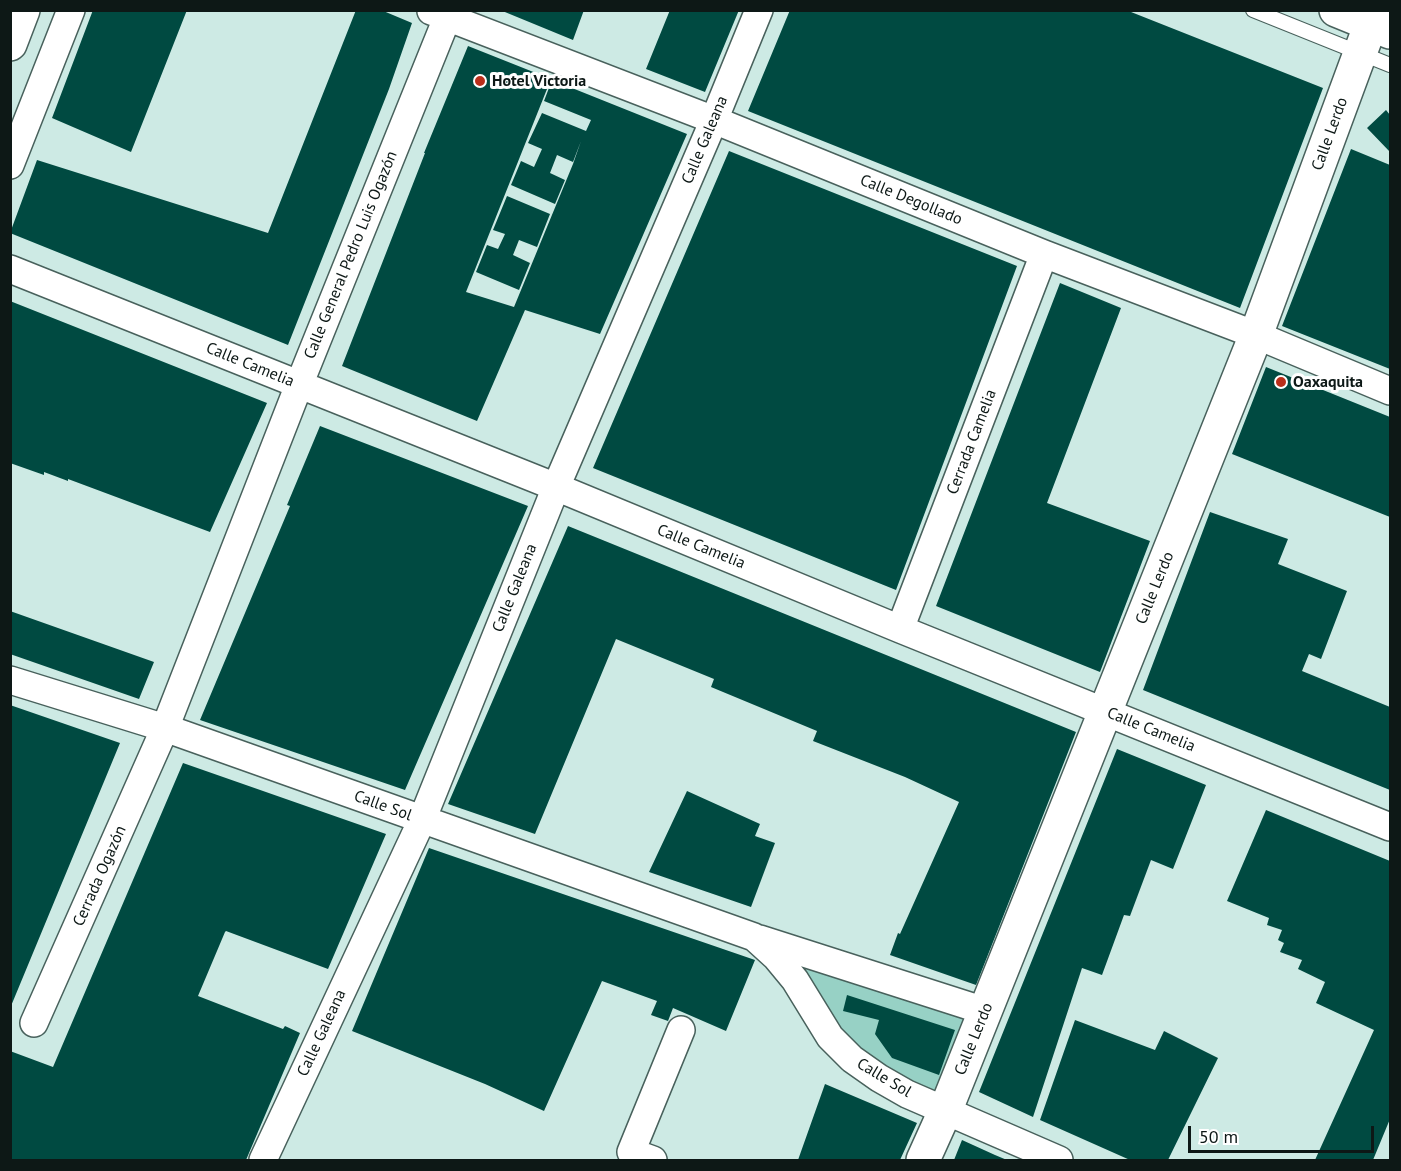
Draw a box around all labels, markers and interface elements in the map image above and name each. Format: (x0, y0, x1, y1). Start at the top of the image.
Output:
place label: Hotel Victoria (492, 71, 586, 91)
marker: Hotel Victoria (473, 74, 487, 88)
street label: Calle Galeana (678, 93, 732, 187)
street label: Calle Lerdo (1308, 95, 1352, 173)
street label: Calle General Pedro Luis Ogazón (300, 148, 402, 362)
street label: Calle Degollado (857, 171, 965, 229)
street label: Calle Camelia (203, 339, 297, 391)
place label: Oaxaquita (1293, 372, 1363, 392)
marker: Oaxaquita (1274, 375, 1288, 389)
street label: Cerrada Camelia (943, 387, 1001, 497)
street label: Calle Camelia (654, 521, 748, 573)
street label: Calle Galeana (489, 541, 541, 635)
street label: Calle Lerdo (1132, 549, 1178, 627)
street label: Calle Camelia (1104, 704, 1198, 756)
street label: Calle Sol (351, 787, 415, 825)
street label: Cerrada Ogazón (69, 823, 131, 929)
street label: Calle Galeana (294, 986, 350, 1080)
street label: Calle Lerdo (951, 1000, 997, 1078)
street label: Calle Sol (853, 1054, 915, 1102)
scale bar (1191, 1114, 1377, 1152)
text: 50 m (1199, 1125, 1238, 1148)

